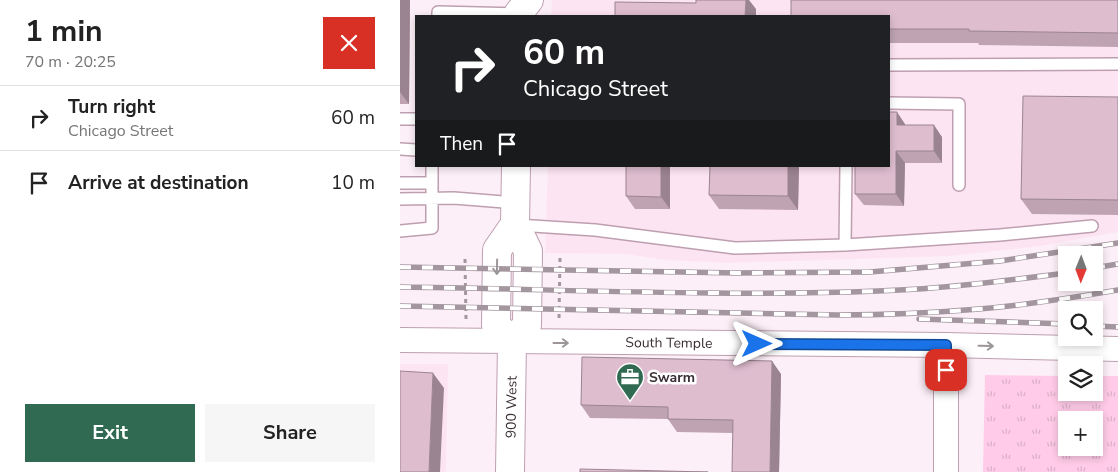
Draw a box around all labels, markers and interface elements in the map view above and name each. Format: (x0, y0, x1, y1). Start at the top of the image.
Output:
text: 1 min (25, 11, 103, 52)
button: close (323, 17, 375, 69)
text: 60 m (523, 29, 605, 76)
icon: right (440, 35, 505, 100)
text: 70 m · 20:25 (25, 51, 116, 73)
text: Chicago Street (523, 74, 668, 104)
text: Turn right (68, 94, 155, 120)
icon: right (25, 104, 53, 132)
text: 60 m (331, 105, 375, 131)
text: Chicago Street (68, 120, 173, 142)
icon: arrive (493, 130, 521, 158)
text: Then (440, 131, 483, 157)
icon: arrive (25, 169, 53, 197)
text: Arrive at destination (68, 170, 249, 196)
text: 10 m (331, 170, 375, 196)
north arrow (1058, 246, 1102, 291)
map controls (1058, 246, 1103, 456)
one-way arrow (492, 259, 502, 275)
button: search (1058, 301, 1103, 346)
position arrow (730, 317, 782, 369)
street label: South Temple (625, 333, 713, 353)
one-way arrow (552, 338, 569, 348)
one-way arrow (978, 341, 994, 351)
pin (925, 349, 967, 391)
icon: arrive (932, 356, 960, 384)
button: layers (1058, 356, 1103, 401)
office icon: Swarm (615, 362, 645, 401)
place label: Swarm (649, 368, 695, 387)
street label: 900 West (502, 376, 521, 438)
button: Exit (25, 404, 195, 462)
button: Share (205, 404, 375, 462)
button: + (1058, 411, 1103, 456)

